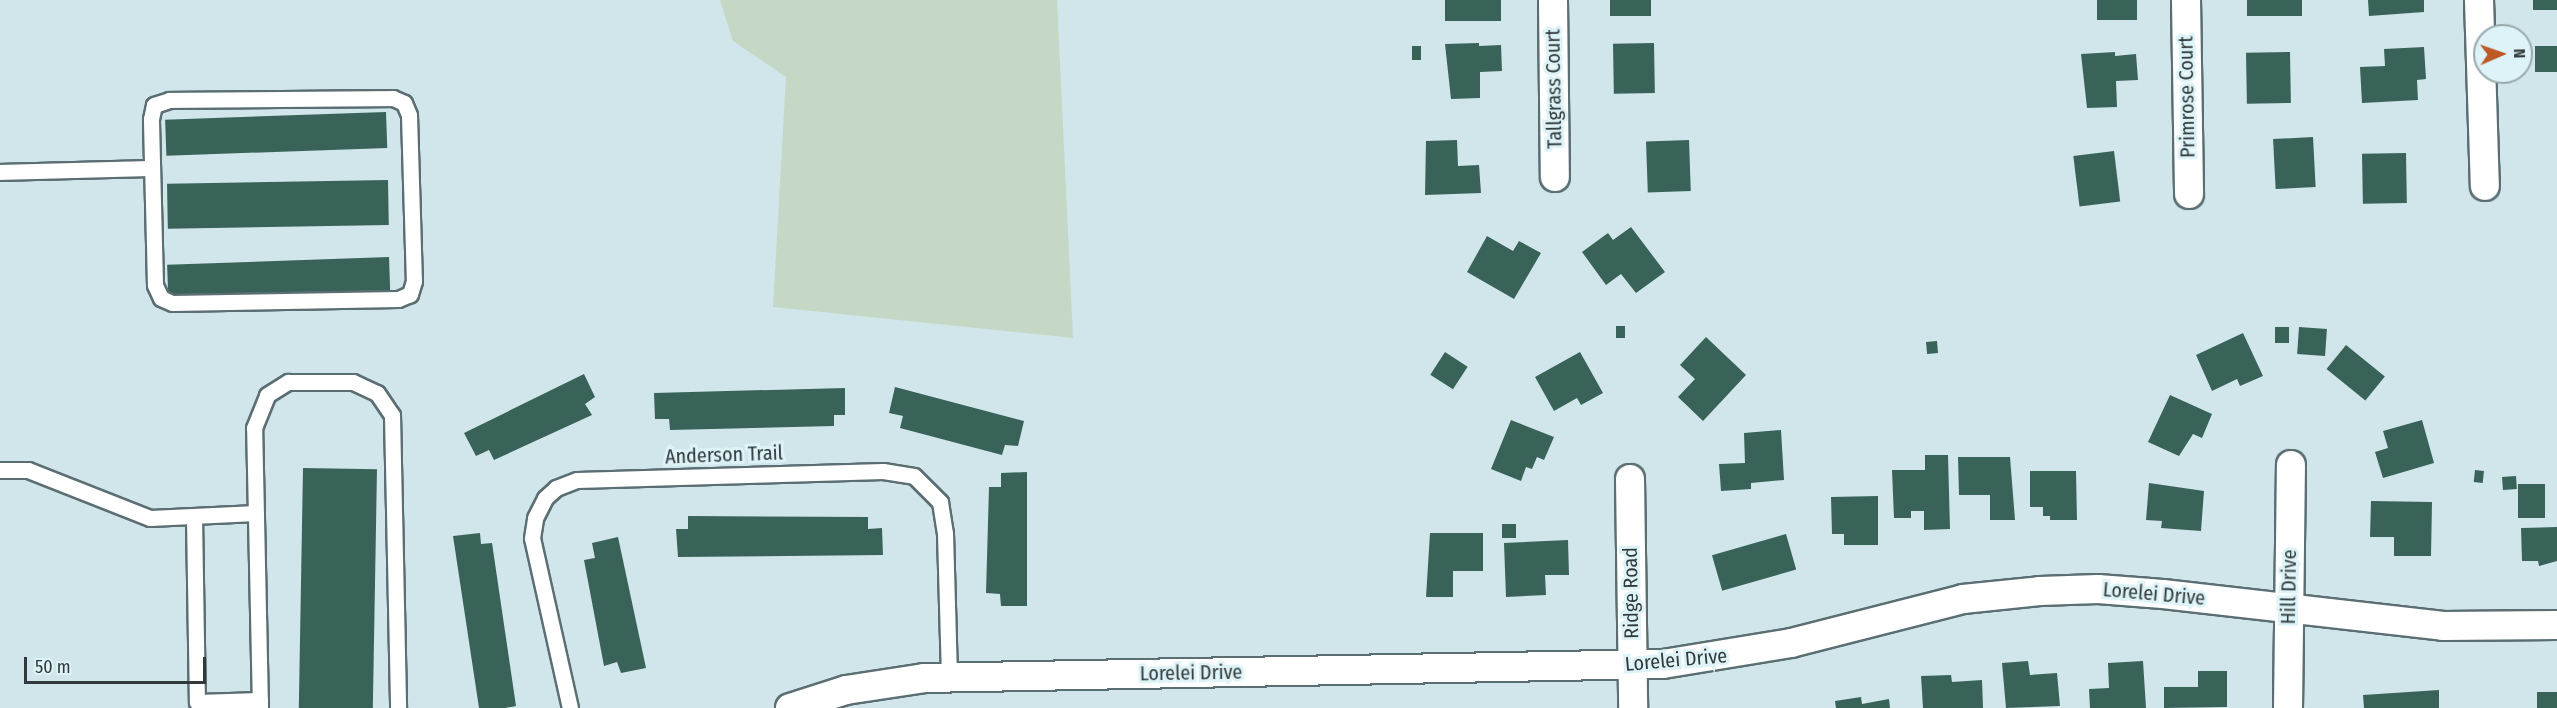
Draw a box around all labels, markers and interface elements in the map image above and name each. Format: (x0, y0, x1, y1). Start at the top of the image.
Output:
north arrow (2473, 24, 2533, 84)
street label: Tallgrass Court (1541, 29, 1567, 149)
street label: Primrose Court (2174, 36, 2200, 158)
text: N (2510, 48, 2529, 59)
street label: Anderson Trail (665, 441, 783, 469)
street label: Ridge Road (1618, 547, 1644, 639)
street label: Hill Drive (2276, 549, 2302, 625)
street label: Lorelei Drive (2102, 578, 2206, 610)
street label: Lorelei Drive (1624, 644, 1728, 676)
scale bar (27, 645, 208, 683)
text: 50 m (35, 656, 71, 678)
street label: Lorelei Drive (1140, 660, 1242, 686)

